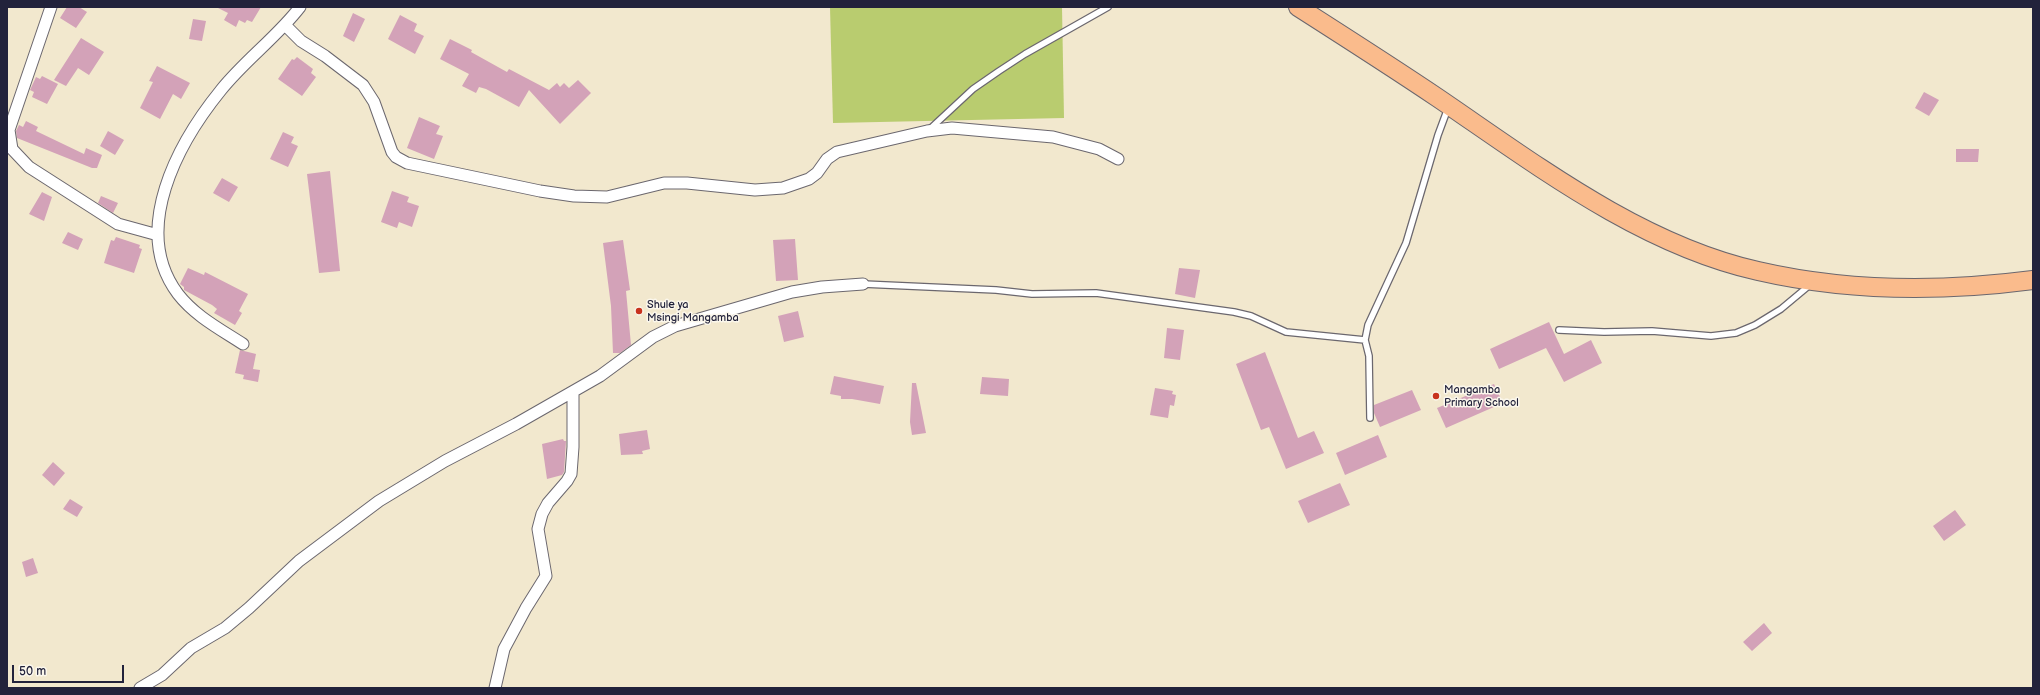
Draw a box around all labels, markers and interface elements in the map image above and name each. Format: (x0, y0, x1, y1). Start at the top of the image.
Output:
place label: Shule ya Msingi Mangamba (647, 298, 739, 324)
marker: Shule ya Msingi Mangamba (634, 306, 644, 316)
place label: Mangamba Primary School (1444, 383, 1519, 409)
marker: Mangamba Primary School (1431, 391, 1441, 401)
scale bar (14, 657, 126, 683)
text: 50 m (19, 664, 46, 679)

